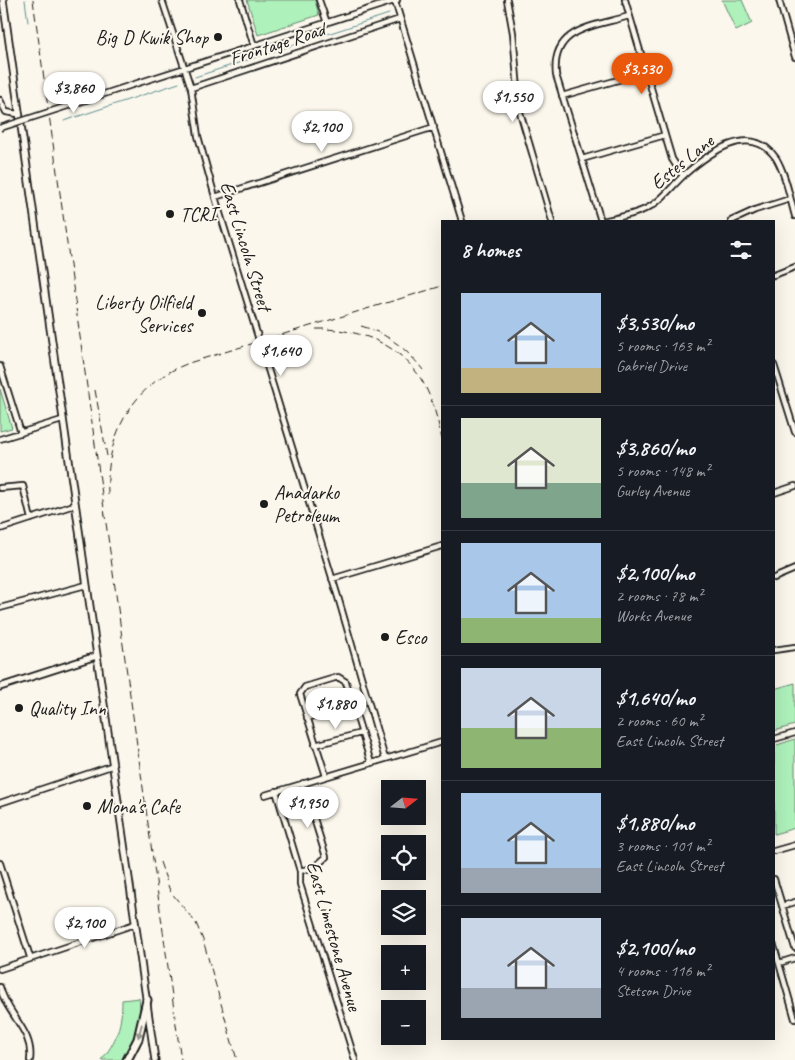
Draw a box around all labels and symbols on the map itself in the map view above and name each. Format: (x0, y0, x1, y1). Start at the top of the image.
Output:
street label: Frontage Road (226, 16, 331, 71)
place label: Big D Kwik Shop (95, 25, 209, 50)
marker: Big D Kwik Shop (212, 31, 224, 43)
pin: $3,530 (601, 52, 683, 95)
pin: $3,860 (33, 72, 115, 114)
pin: $1,550 (472, 80, 554, 123)
pin: $2,100 (281, 110, 363, 153)
street label: Estes Lane (645, 128, 720, 195)
street label: East Lincoln Street (214, 178, 278, 317)
place label: TCRI (180, 202, 221, 227)
marker: TCRI (164, 208, 176, 220)
place label: Liberty Oilfield Services (95, 290, 195, 338)
marker: Liberty Oilfield Services (196, 307, 208, 319)
pin: $1,640 (240, 334, 322, 377)
place label: Anadarko Petroleum (274, 480, 341, 528)
marker: Anadarko Petroleum (258, 498, 270, 510)
place label: Esco (395, 625, 427, 650)
marker: Esco (379, 631, 391, 643)
pin: $1,880 (295, 688, 377, 730)
place label: Quality Inn (29, 696, 107, 721)
marker: Quality Inn (13, 702, 25, 714)
north arrow (381, 780, 426, 825)
pin: $1,950 (267, 786, 349, 829)
place label: Mona's Cafe (97, 794, 181, 819)
marker: Mona's Cafe (81, 800, 93, 812)
street label: East Limestone Avenue (301, 858, 368, 1015)
pin: $2,100 (44, 906, 126, 949)
one-way arrow (136, 1024, 144, 1039)

